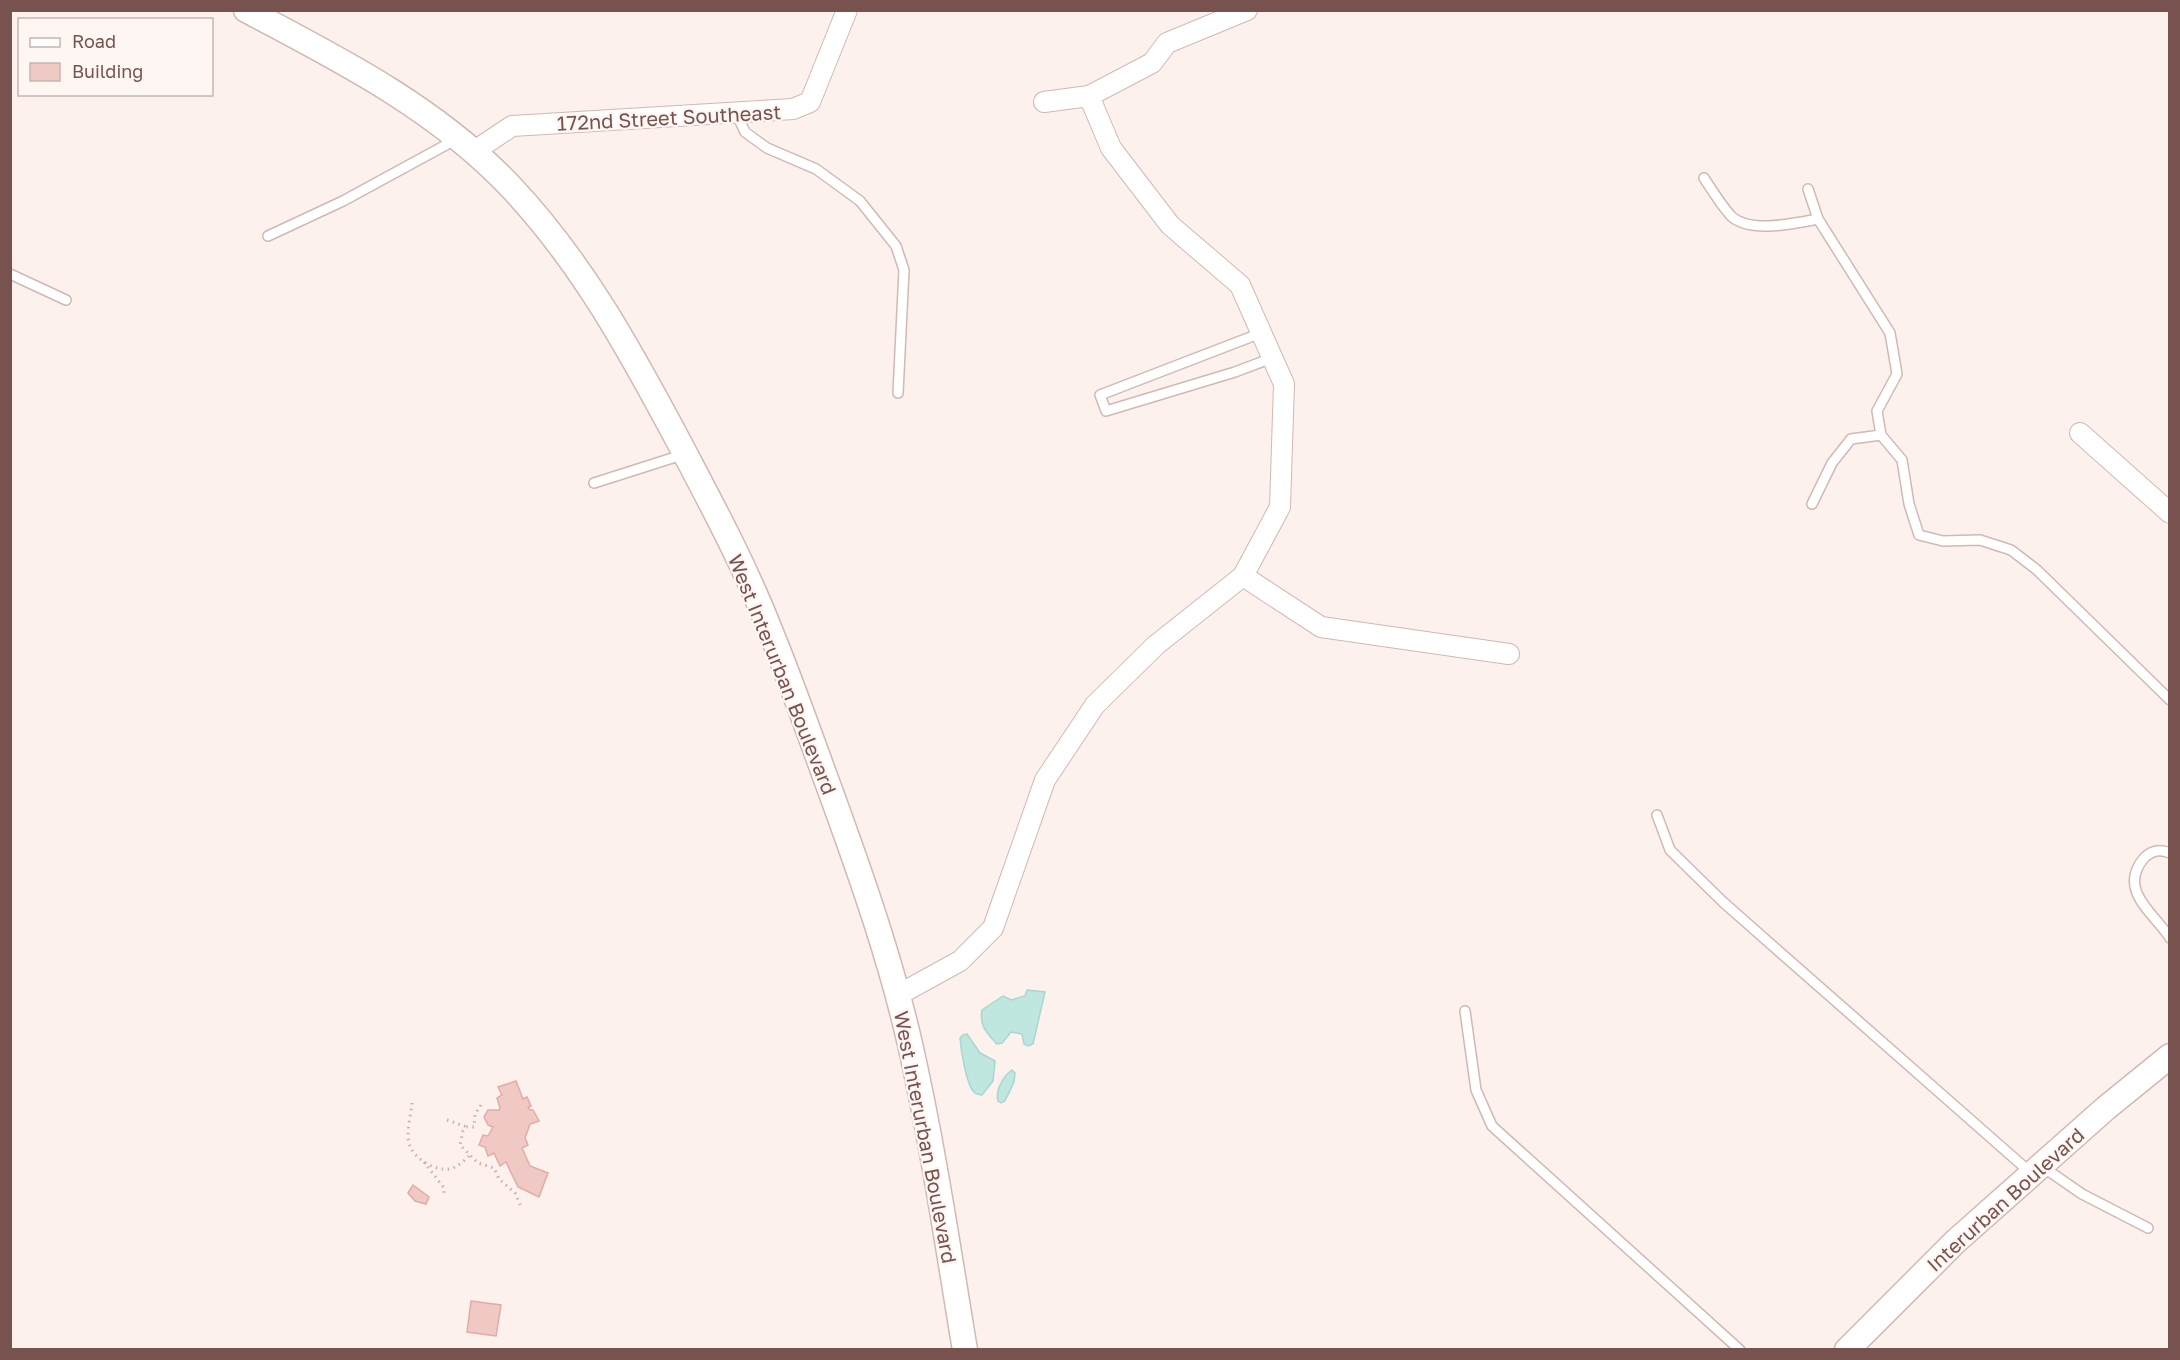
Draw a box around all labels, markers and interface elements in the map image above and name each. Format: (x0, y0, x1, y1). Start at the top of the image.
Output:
legend (18, 18, 213, 96)
text: Road (72, 30, 116, 52)
text: Building (72, 60, 143, 82)
street label: 172nd Street Southeast (556, 99, 782, 135)
street label: West Interurban Boulevard (724, 550, 842, 798)
street label: West Interurban Boulevard (890, 1009, 962, 1265)
street label: Interurban Boulevard (1921, 1122, 2089, 1276)

